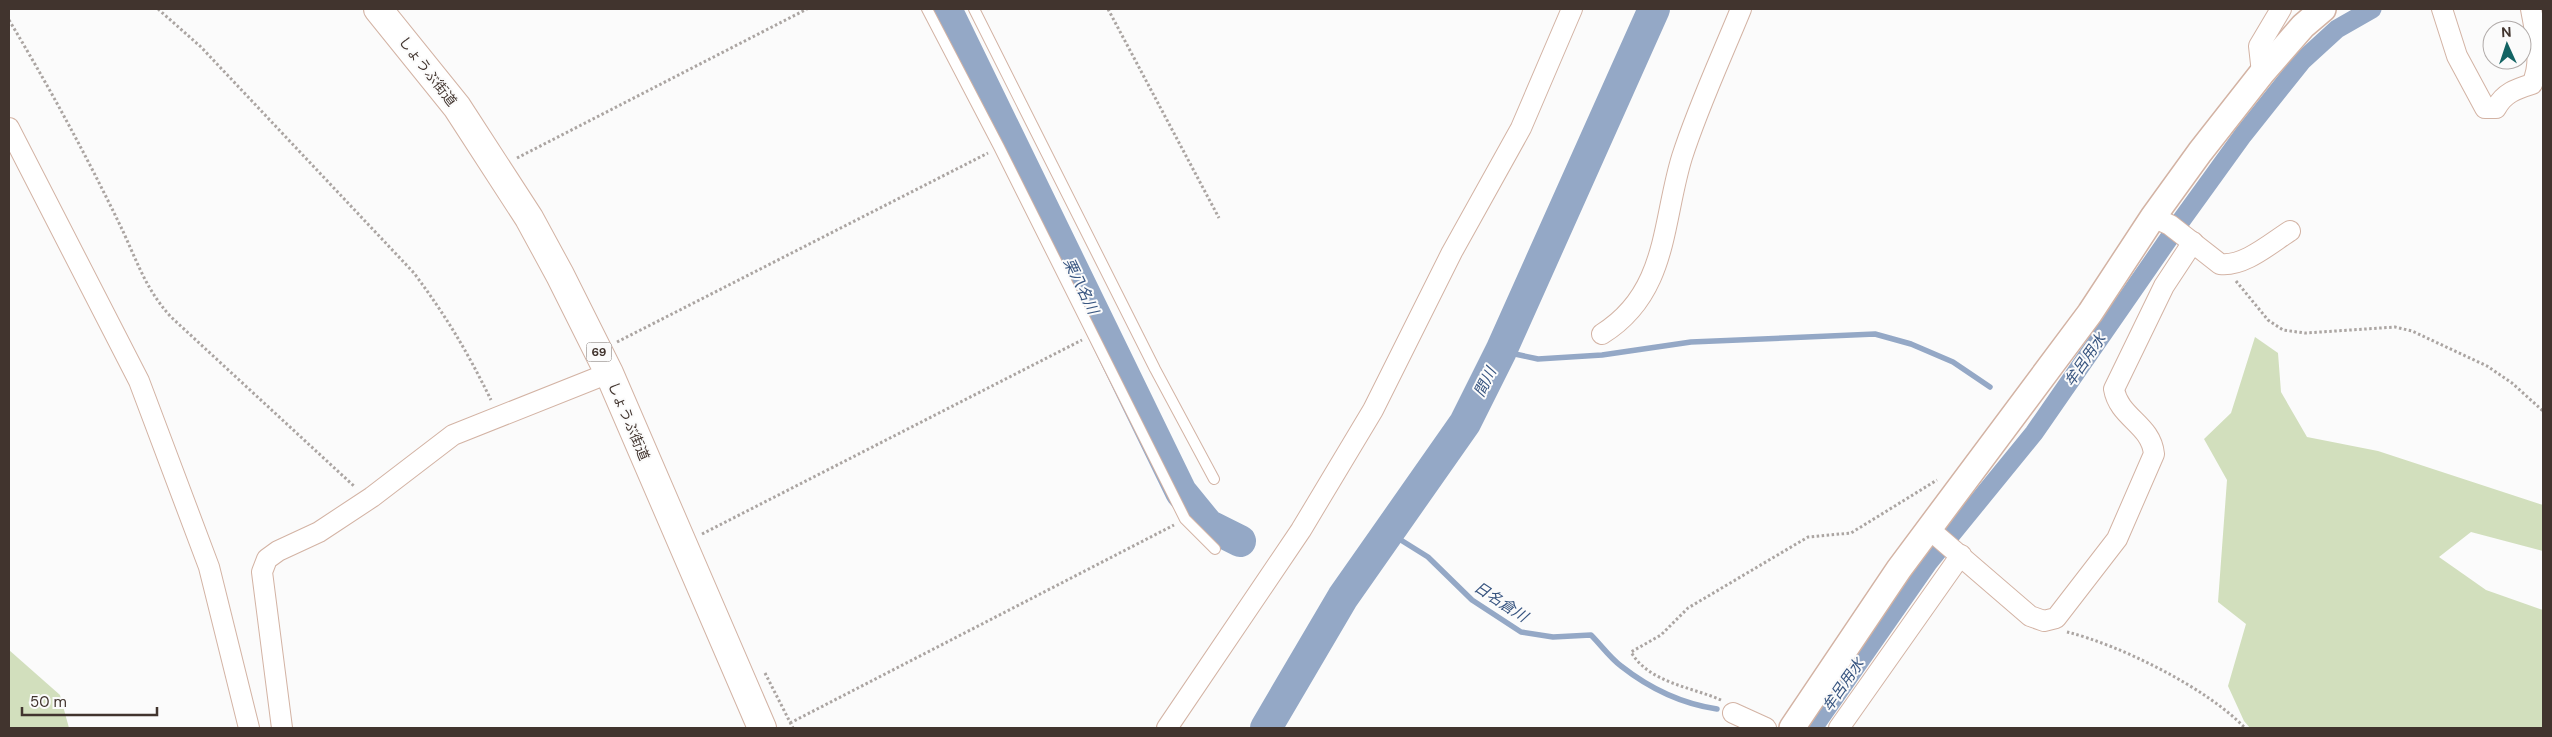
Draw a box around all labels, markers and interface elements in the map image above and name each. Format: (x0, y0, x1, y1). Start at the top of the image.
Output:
north arrow (2482, 20, 2532, 70)
text: N (2501, 23, 2512, 41)
street label: しょうぶ街道 (395, 32, 461, 110)
water label: 栗八名川 (1059, 255, 1104, 319)
water label: 牟呂用水 (2060, 328, 2112, 390)
road number: 69 (586, 342, 612, 362)
water label: 間川 (1469, 362, 1502, 400)
street label: しょうぶ街道 (604, 379, 654, 463)
water label: 日名倉川 (1470, 577, 1533, 628)
water label: 牟呂用水 (1818, 653, 1870, 715)
scale bar (22, 684, 158, 716)
text: 50 m (30, 692, 67, 712)

